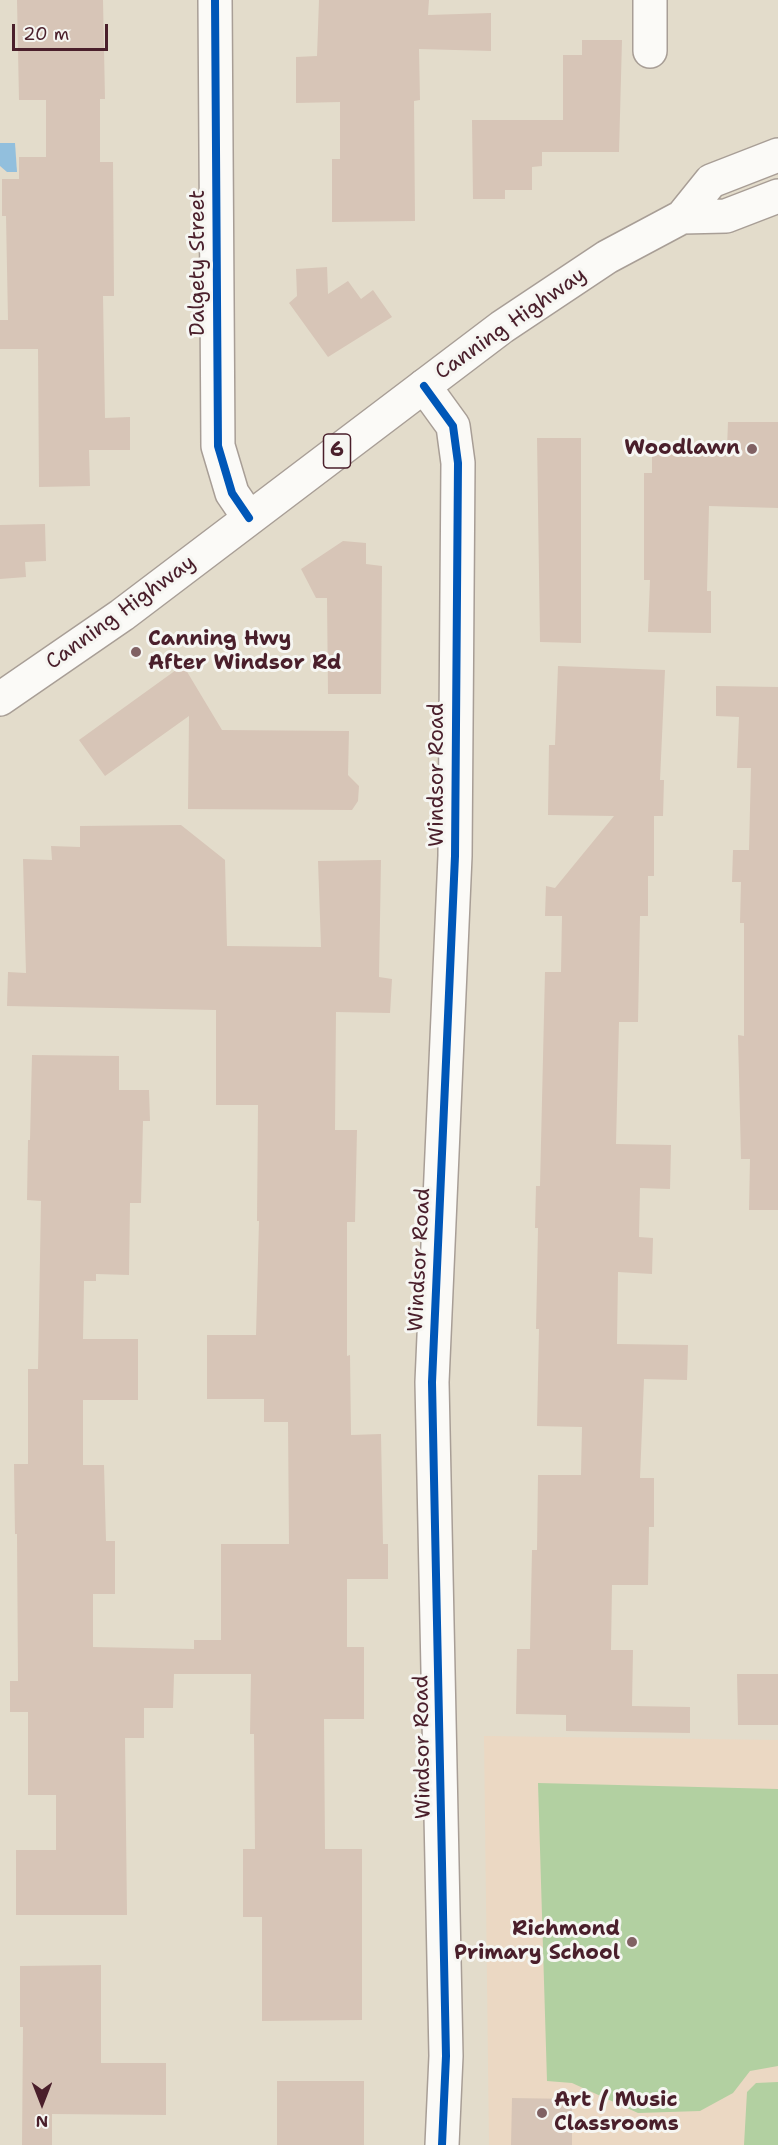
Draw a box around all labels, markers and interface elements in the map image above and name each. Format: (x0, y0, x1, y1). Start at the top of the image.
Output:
scale bar (15, 12, 111, 50)
text: 20 m (23, 22, 69, 46)
street label: Dalgety Street (186, 190, 212, 336)
street label: Canning Highway (431, 263, 591, 385)
road number: 6 (324, 434, 350, 468)
place label: Woodlawn (624, 436, 740, 462)
marker: Woodlawn (745, 442, 759, 456)
street label: Canning Highway (41, 550, 201, 676)
place label: Canning Hwy After Windsor Rd (148, 627, 342, 677)
marker: Canning Hwy After Windsor Rd (129, 645, 143, 659)
street label: Windsor Road (425, 703, 451, 847)
street label: Windsor Road (404, 1187, 436, 1333)
street label: Windsor Road (409, 1675, 437, 1819)
place label: Richmond Primary School (454, 1917, 620, 1967)
marker: Richmond Primary School (625, 1935, 639, 1949)
north arrow (12, 2073, 72, 2133)
place label: Art / Music Classrooms (554, 2088, 679, 2138)
marker: Art / Music Classrooms (535, 2106, 549, 2120)
text: N (36, 2111, 48, 2132)

